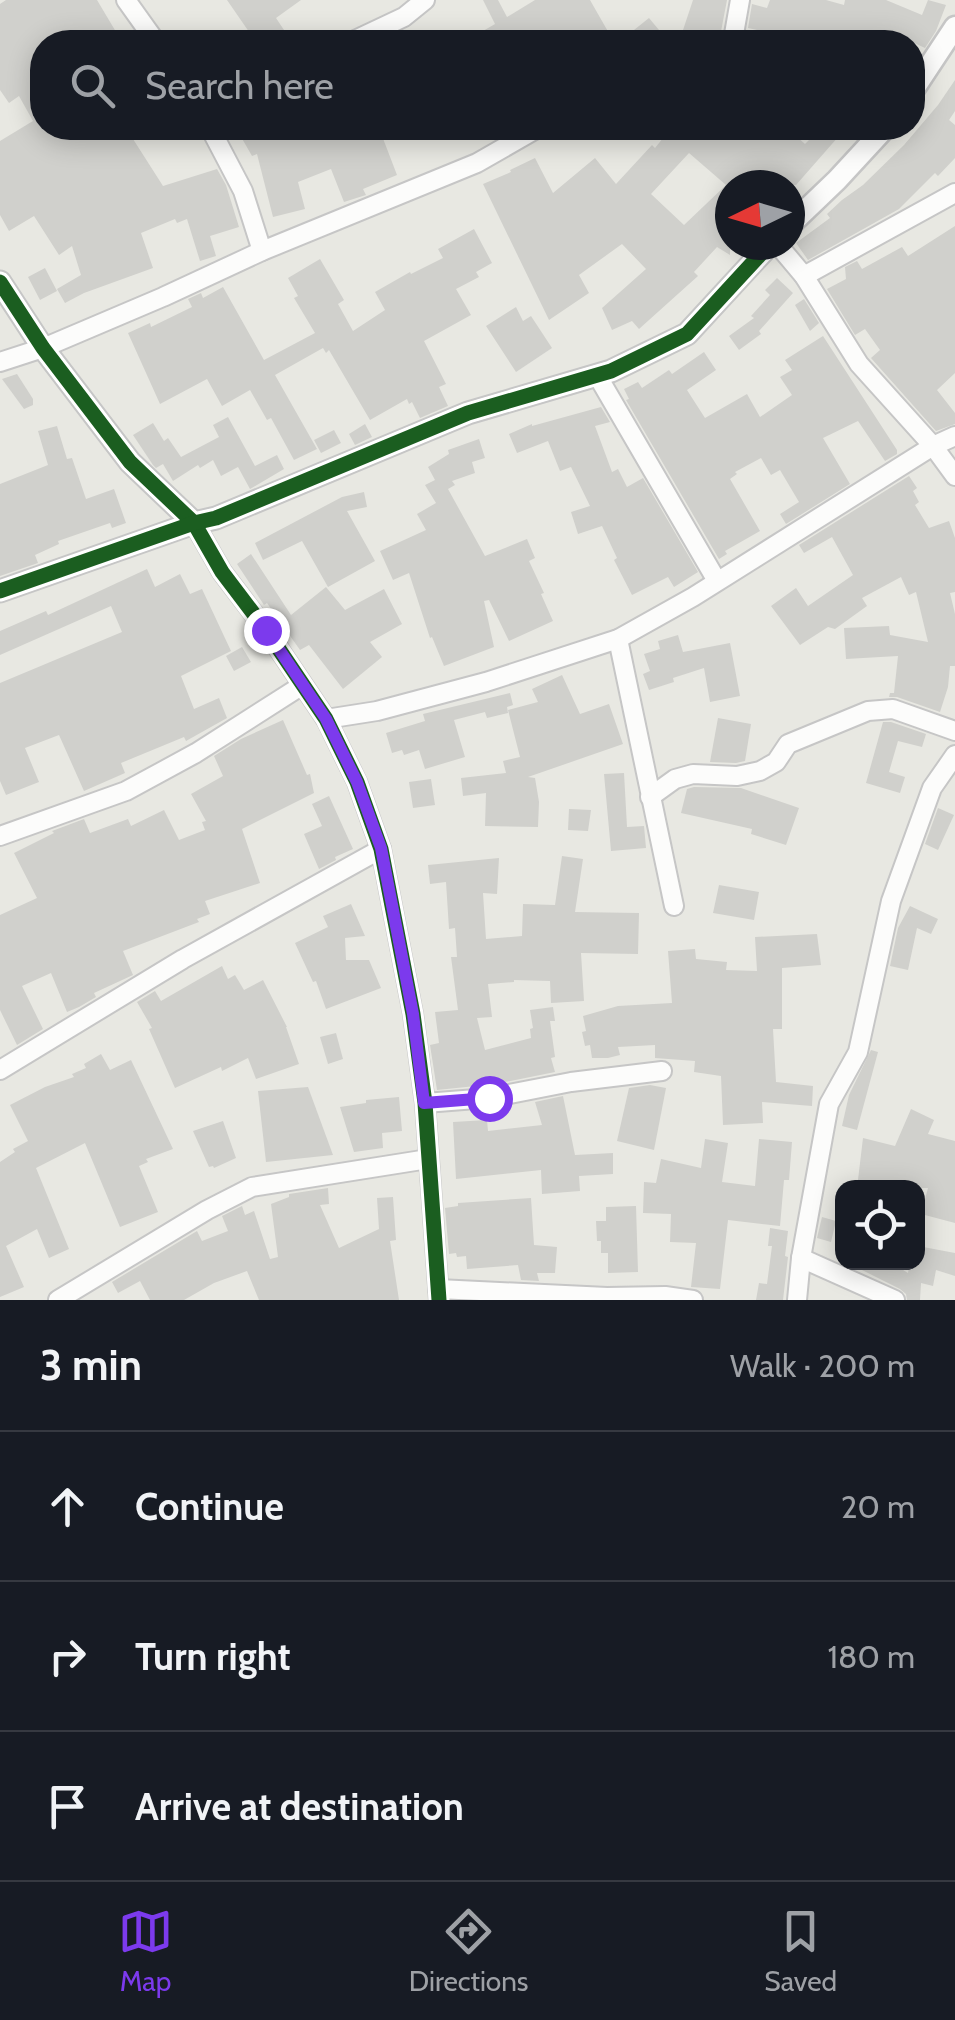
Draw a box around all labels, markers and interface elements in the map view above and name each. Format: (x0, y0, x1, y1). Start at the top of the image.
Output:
search box (30, 30, 925, 140)
icon: search (65, 58, 120, 113)
text: Search here (145, 62, 334, 109)
north arrow (715, 170, 805, 260)
route end (244, 608, 290, 654)
route start (467, 1076, 513, 1122)
map controls (835, 1180, 925, 1270)
button: locate (835, 1180, 925, 1270)
text: 3 min (40, 1339, 142, 1391)
text: Walk · 200 m (730, 1346, 915, 1385)
icon: ahead (40, 1479, 95, 1534)
text: Continue (135, 1483, 284, 1530)
text: 20 m (841, 1487, 915, 1526)
icon: right (40, 1629, 95, 1684)
text: Turn right (135, 1633, 291, 1680)
text: 180 m (828, 1637, 915, 1676)
icon: arrive (40, 1779, 95, 1834)
text: Arrive at destination (135, 1783, 464, 1830)
tab: Map (118, 1904, 173, 1998)
tab: Directions (409, 1904, 528, 1998)
tab: Saved (764, 1904, 837, 1998)

